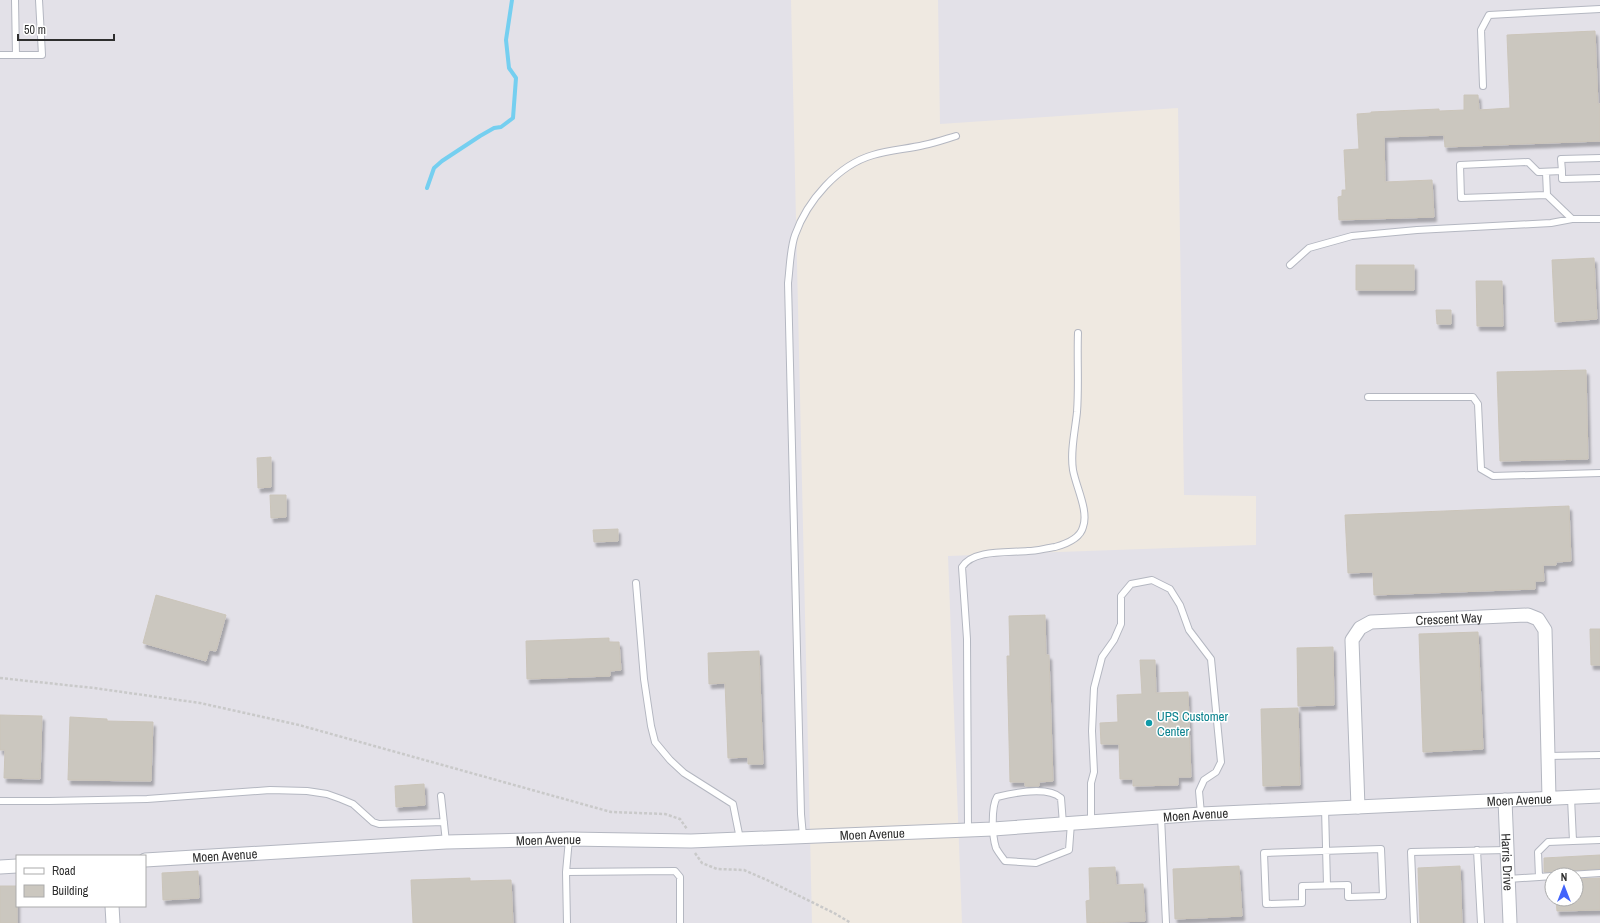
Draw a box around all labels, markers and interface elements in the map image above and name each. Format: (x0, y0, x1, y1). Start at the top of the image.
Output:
scale bar (18, 16, 114, 42)
text: 50 m (24, 22, 46, 38)
street label: Crescent Way (1415, 609, 1483, 629)
place label: UPS Customer Center (1157, 708, 1229, 740)
marker: UPS Customer Center (1144, 718, 1154, 728)
street label: Moen Avenue (1486, 790, 1552, 810)
street label: Moen Avenue (1163, 805, 1229, 826)
street label: Moen Avenue (839, 825, 905, 844)
street label: Moen Avenue (516, 831, 581, 849)
street label: Harris Drive (1497, 833, 1517, 891)
street label: Moen Avenue (192, 845, 258, 866)
legend (16, 855, 146, 907)
text: Road (52, 863, 76, 879)
north arrow (1544, 867, 1584, 907)
text: N (1561, 870, 1567, 884)
text: Building (52, 883, 89, 899)

